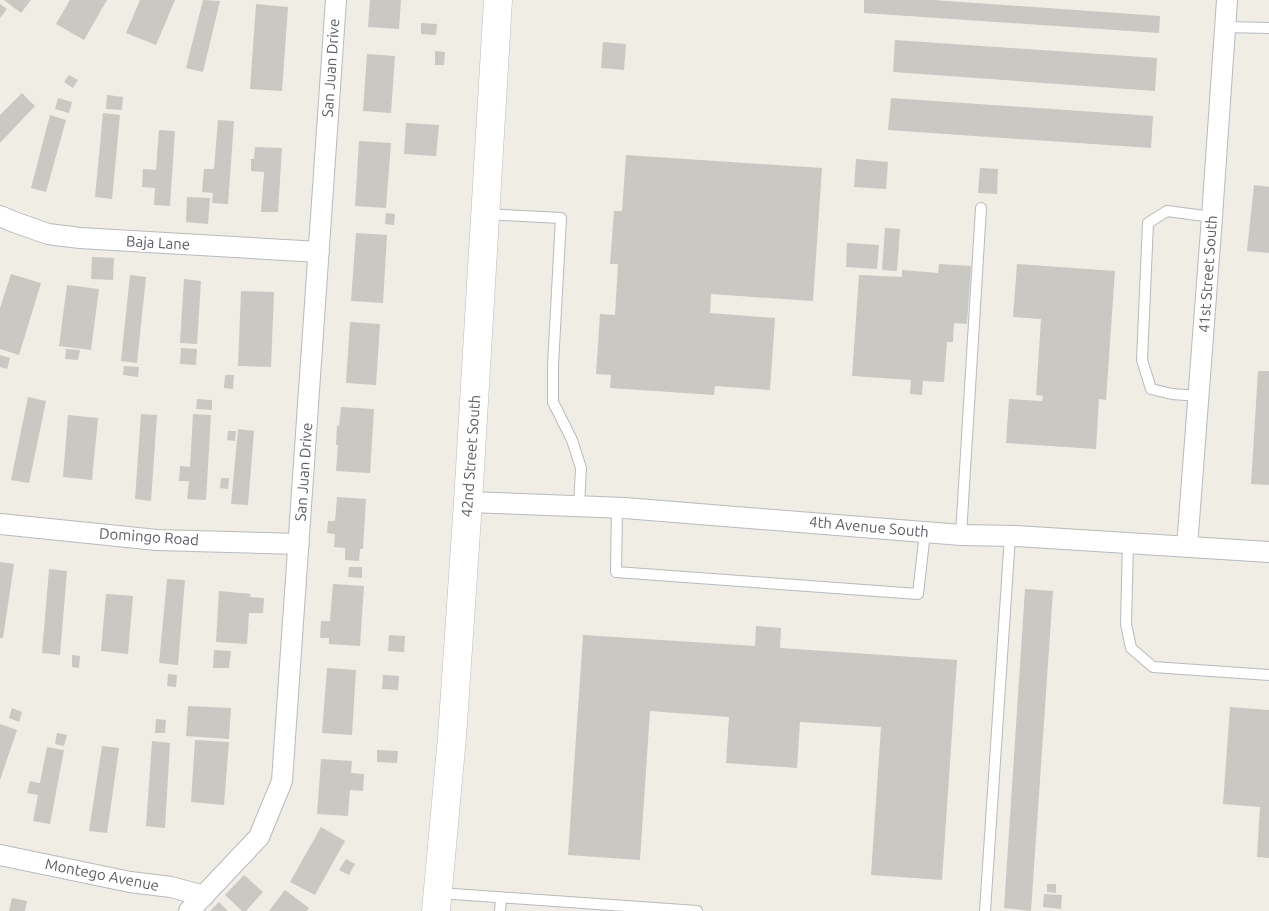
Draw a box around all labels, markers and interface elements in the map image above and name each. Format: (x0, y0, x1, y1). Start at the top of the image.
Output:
street label: San Juan Drive (319, 18, 342, 118)
street label: 41st Street South (1195, 215, 1220, 333)
street label: Baja Lane (126, 232, 191, 253)
street label: 42nd Street South (458, 394, 483, 518)
street label: San Juan Drive (292, 422, 315, 522)
street label: 4th Avenue South (809, 513, 930, 540)
street label: Domingo Road (99, 525, 199, 548)
street label: Montego Avenue (44, 855, 161, 894)

